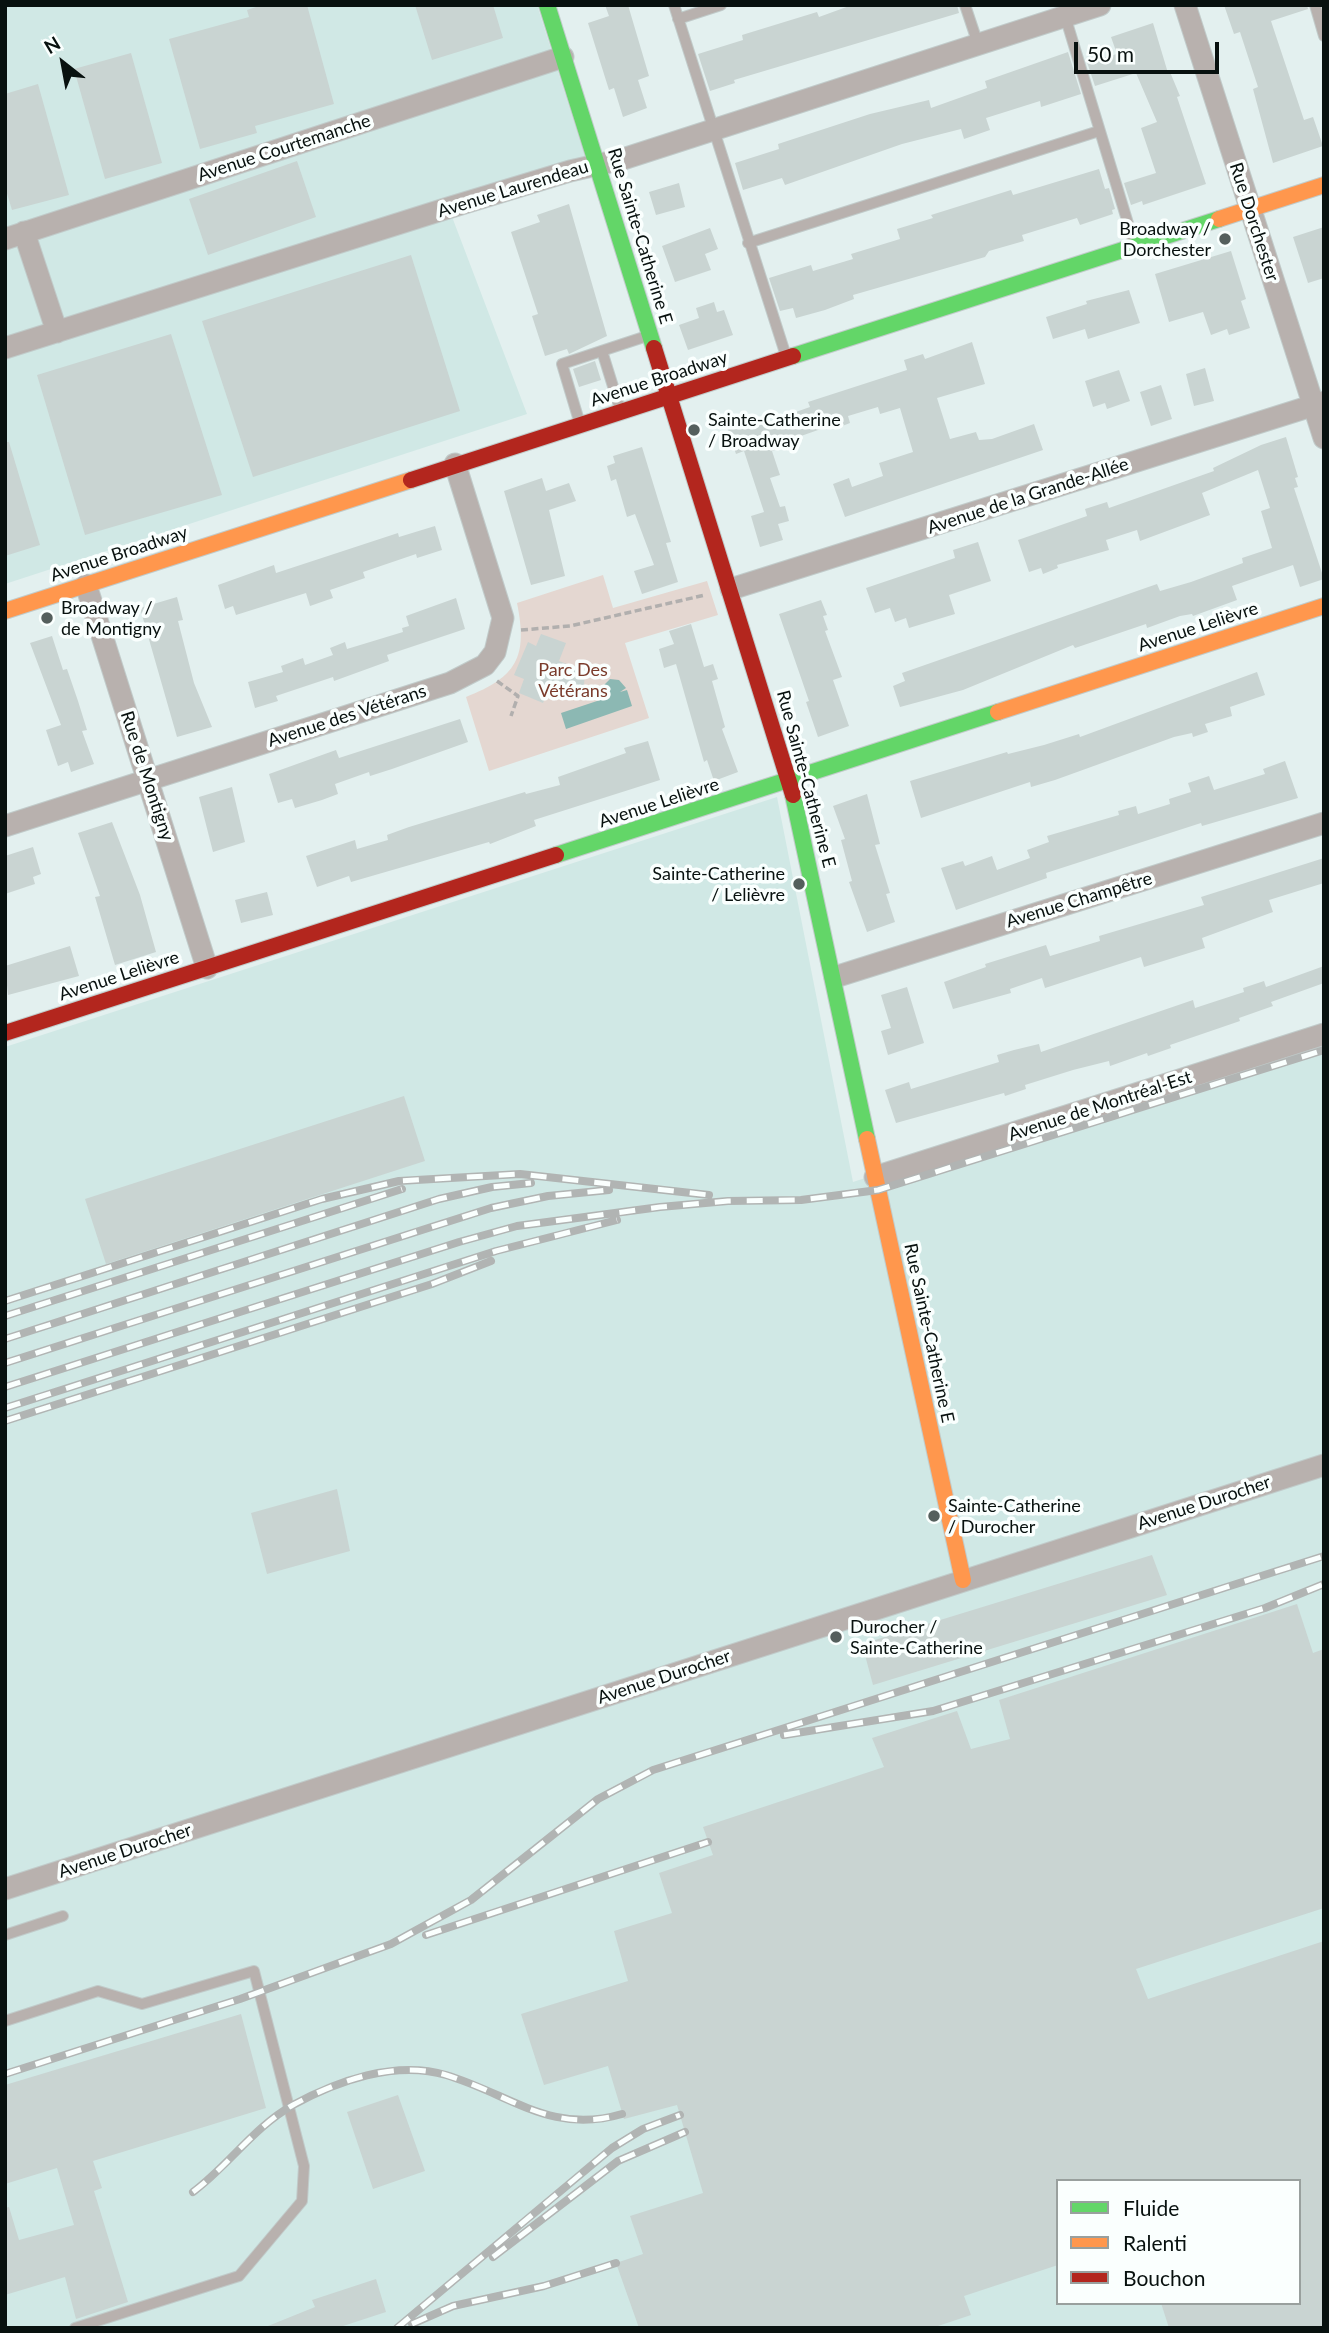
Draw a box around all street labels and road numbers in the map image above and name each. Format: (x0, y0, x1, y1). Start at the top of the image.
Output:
street label: Avenue Courtemanche (195, 110, 373, 186)
street label: Rue Sainte-Catherine E (603, 145, 677, 327)
street label: Avenue Laurendeau (435, 156, 591, 222)
street label: Rue Dorchester (1225, 160, 1283, 284)
street label: Avenue Broadway (588, 347, 730, 411)
street label: Avenue de la Grande-Allée (925, 453, 1131, 539)
street label: Avenue Broadway (48, 522, 190, 586)
street label: Avenue Lelièvre (1135, 597, 1261, 657)
street label: Avenue des Vétérans (265, 680, 429, 752)
street label: Rue Sainte-Catherine E (772, 688, 840, 870)
street label: Rue de Montigny (116, 708, 178, 844)
street label: Avenue Lelièvre (596, 773, 722, 833)
street label: Avenue Champêtre (1003, 867, 1155, 933)
street label: Avenue Lelièvre (56, 946, 182, 1006)
street label: Avenue de Montréal-Est (1006, 1066, 1194, 1146)
street label: Rue Sainte-Catherine E (899, 1241, 959, 1425)
street label: Avenue Durocher (1135, 1471, 1273, 1535)
street label: Avenue Durocher (595, 1645, 733, 1709)
street label: Avenue Durocher (56, 1819, 194, 1883)

